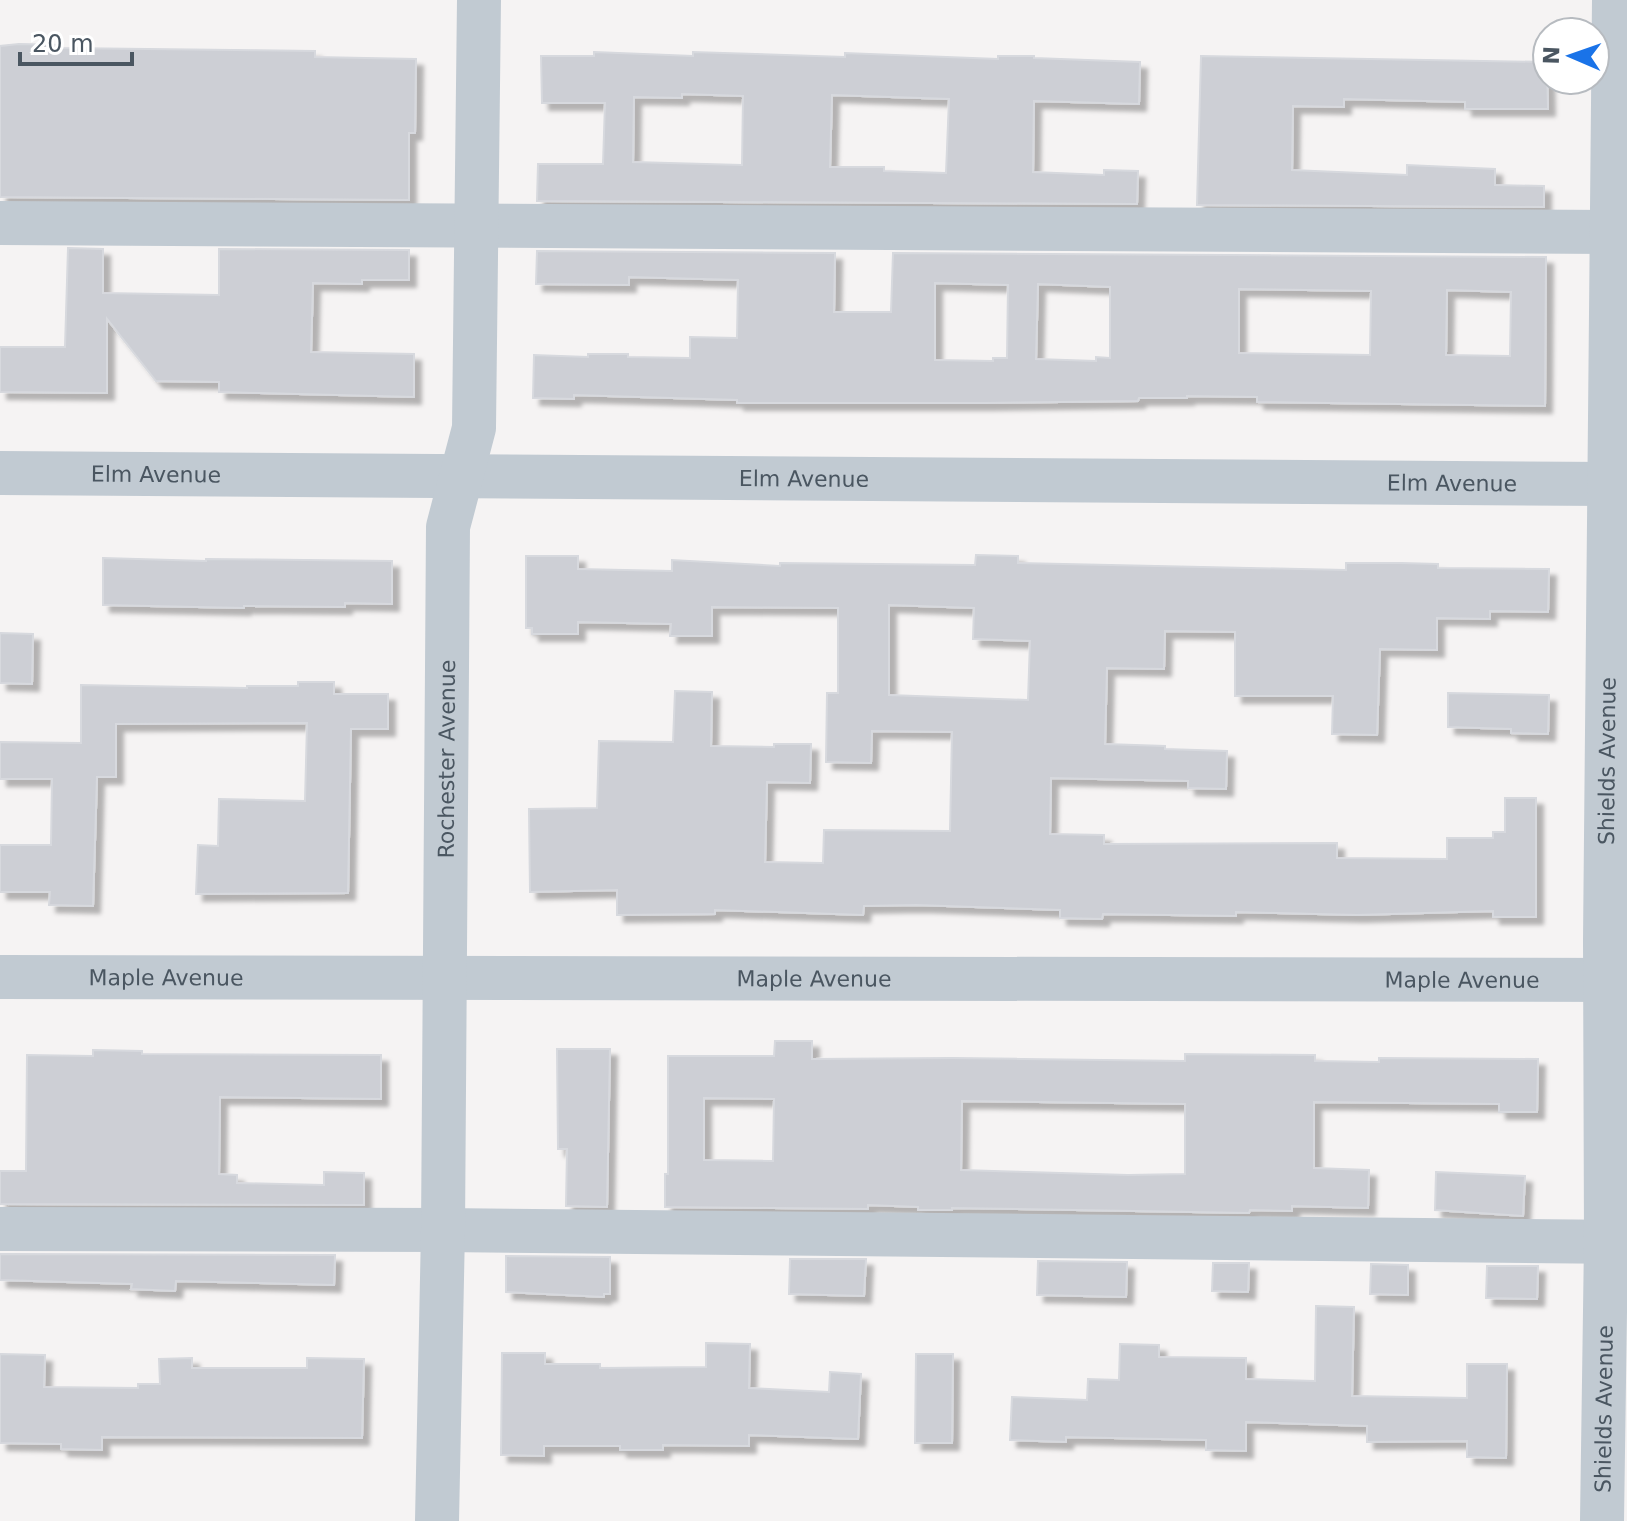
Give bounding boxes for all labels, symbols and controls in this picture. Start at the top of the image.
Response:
scale bar [20,16,132,66]
north arrow [1531,16,1611,96]
text: 20 m [32,30,94,58]
text: N [1539,46,1564,65]
street label: Elm Avenue [91,461,221,487]
street label: Elm Avenue [739,466,869,491]
street label: Elm Avenue [1387,470,1517,496]
street label: Rochester Avenue [433,660,460,859]
street label: Shields Avenue [1593,677,1620,845]
street label: Maple Avenue [89,965,243,990]
street label: Maple Avenue [737,966,891,991]
street label: Maple Avenue [1385,967,1539,992]
street label: Shields Avenue [1590,1325,1617,1493]

